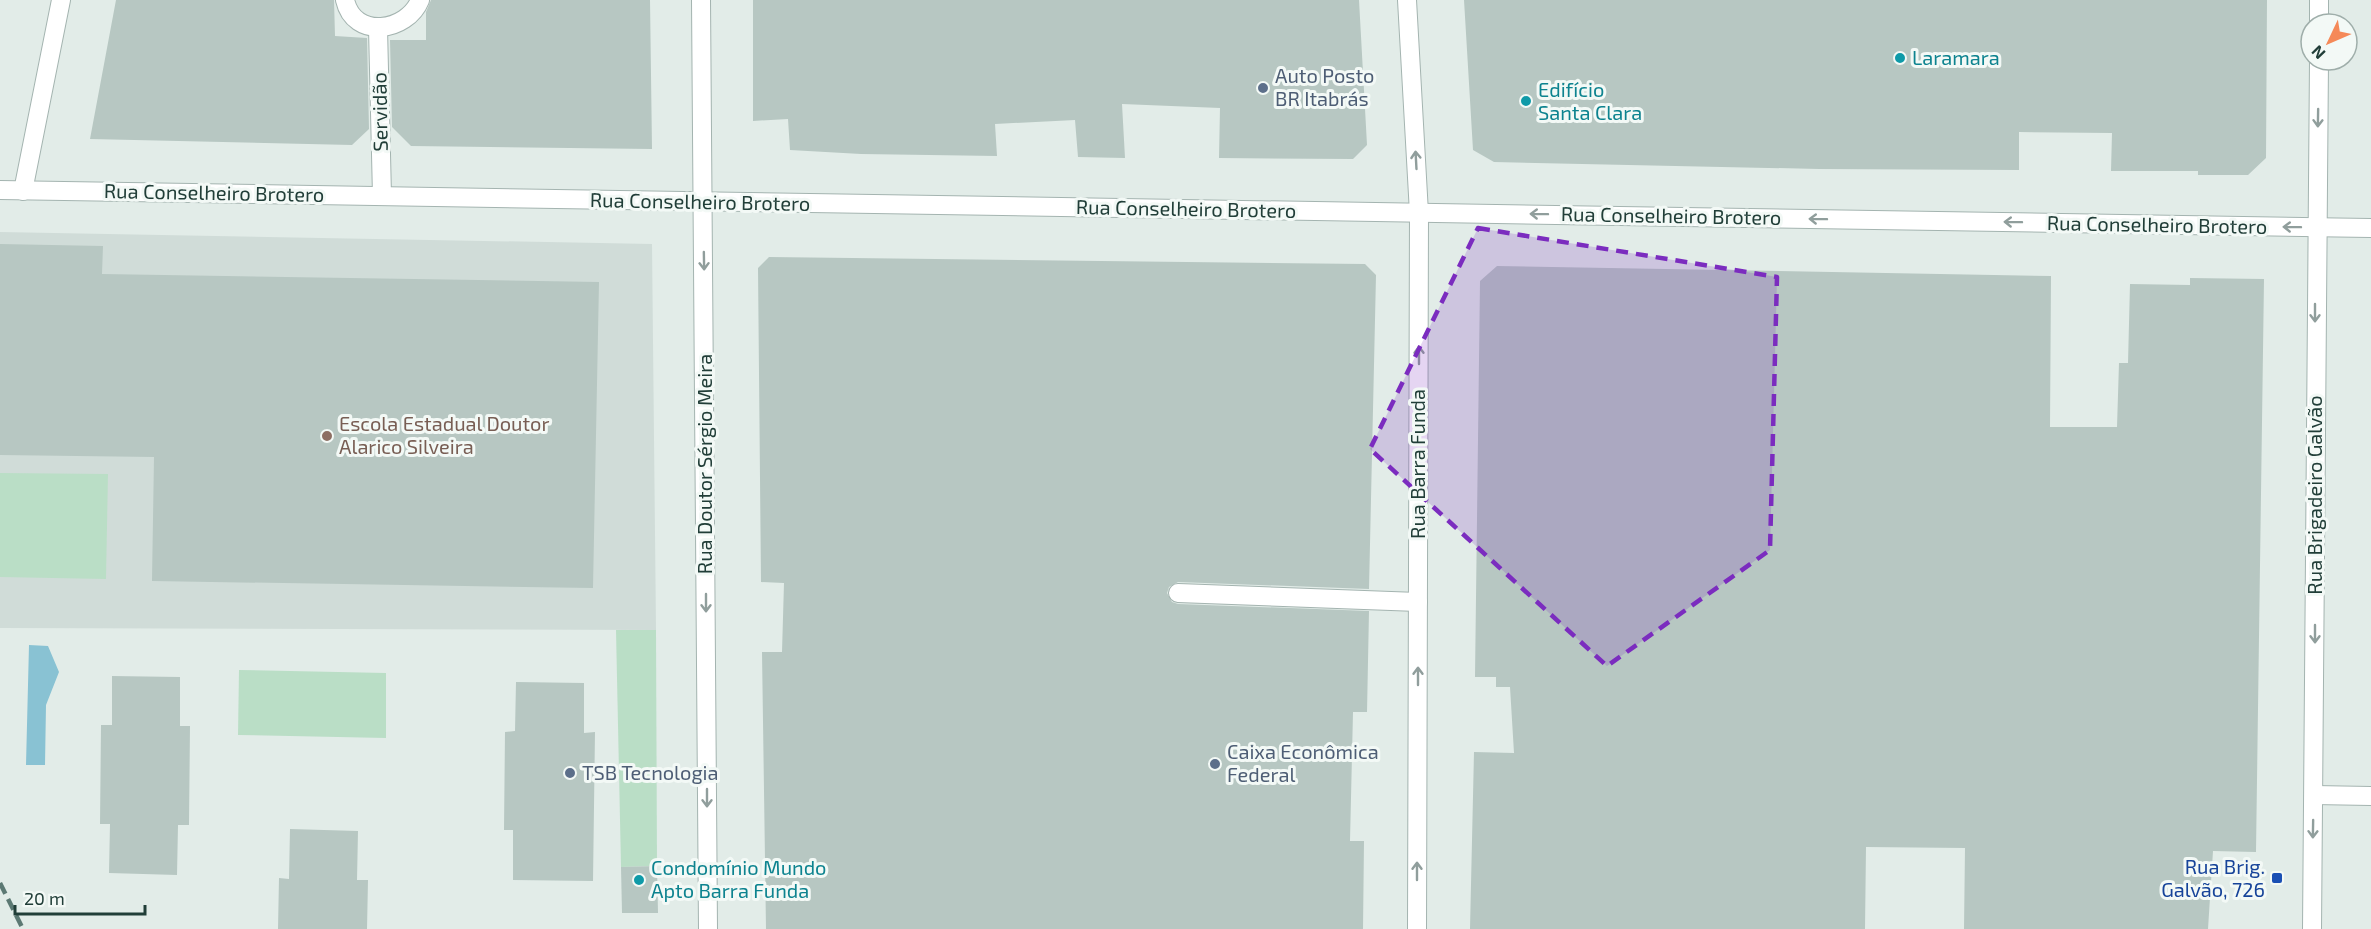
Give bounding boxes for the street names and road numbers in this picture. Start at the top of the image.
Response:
street label: Servidão [366,72,392,152]
street label: Rua Conselheiro Brotero [104,178,324,206]
street label: Rua Conselheiro Brotero [590,187,810,215]
street label: Rua Conselheiro Brotero [1076,194,1296,222]
street label: Rua Conselheiro Brotero [1561,201,1781,229]
street label: Rua Conselheiro Brotero [2047,210,2267,238]
street label: Rua Doutor Sérgio Meira [692,354,716,574]
street label: Rua Barra Funda [1405,389,1429,539]
street label: Rua Brigadeiro Galvão [2302,395,2326,595]

